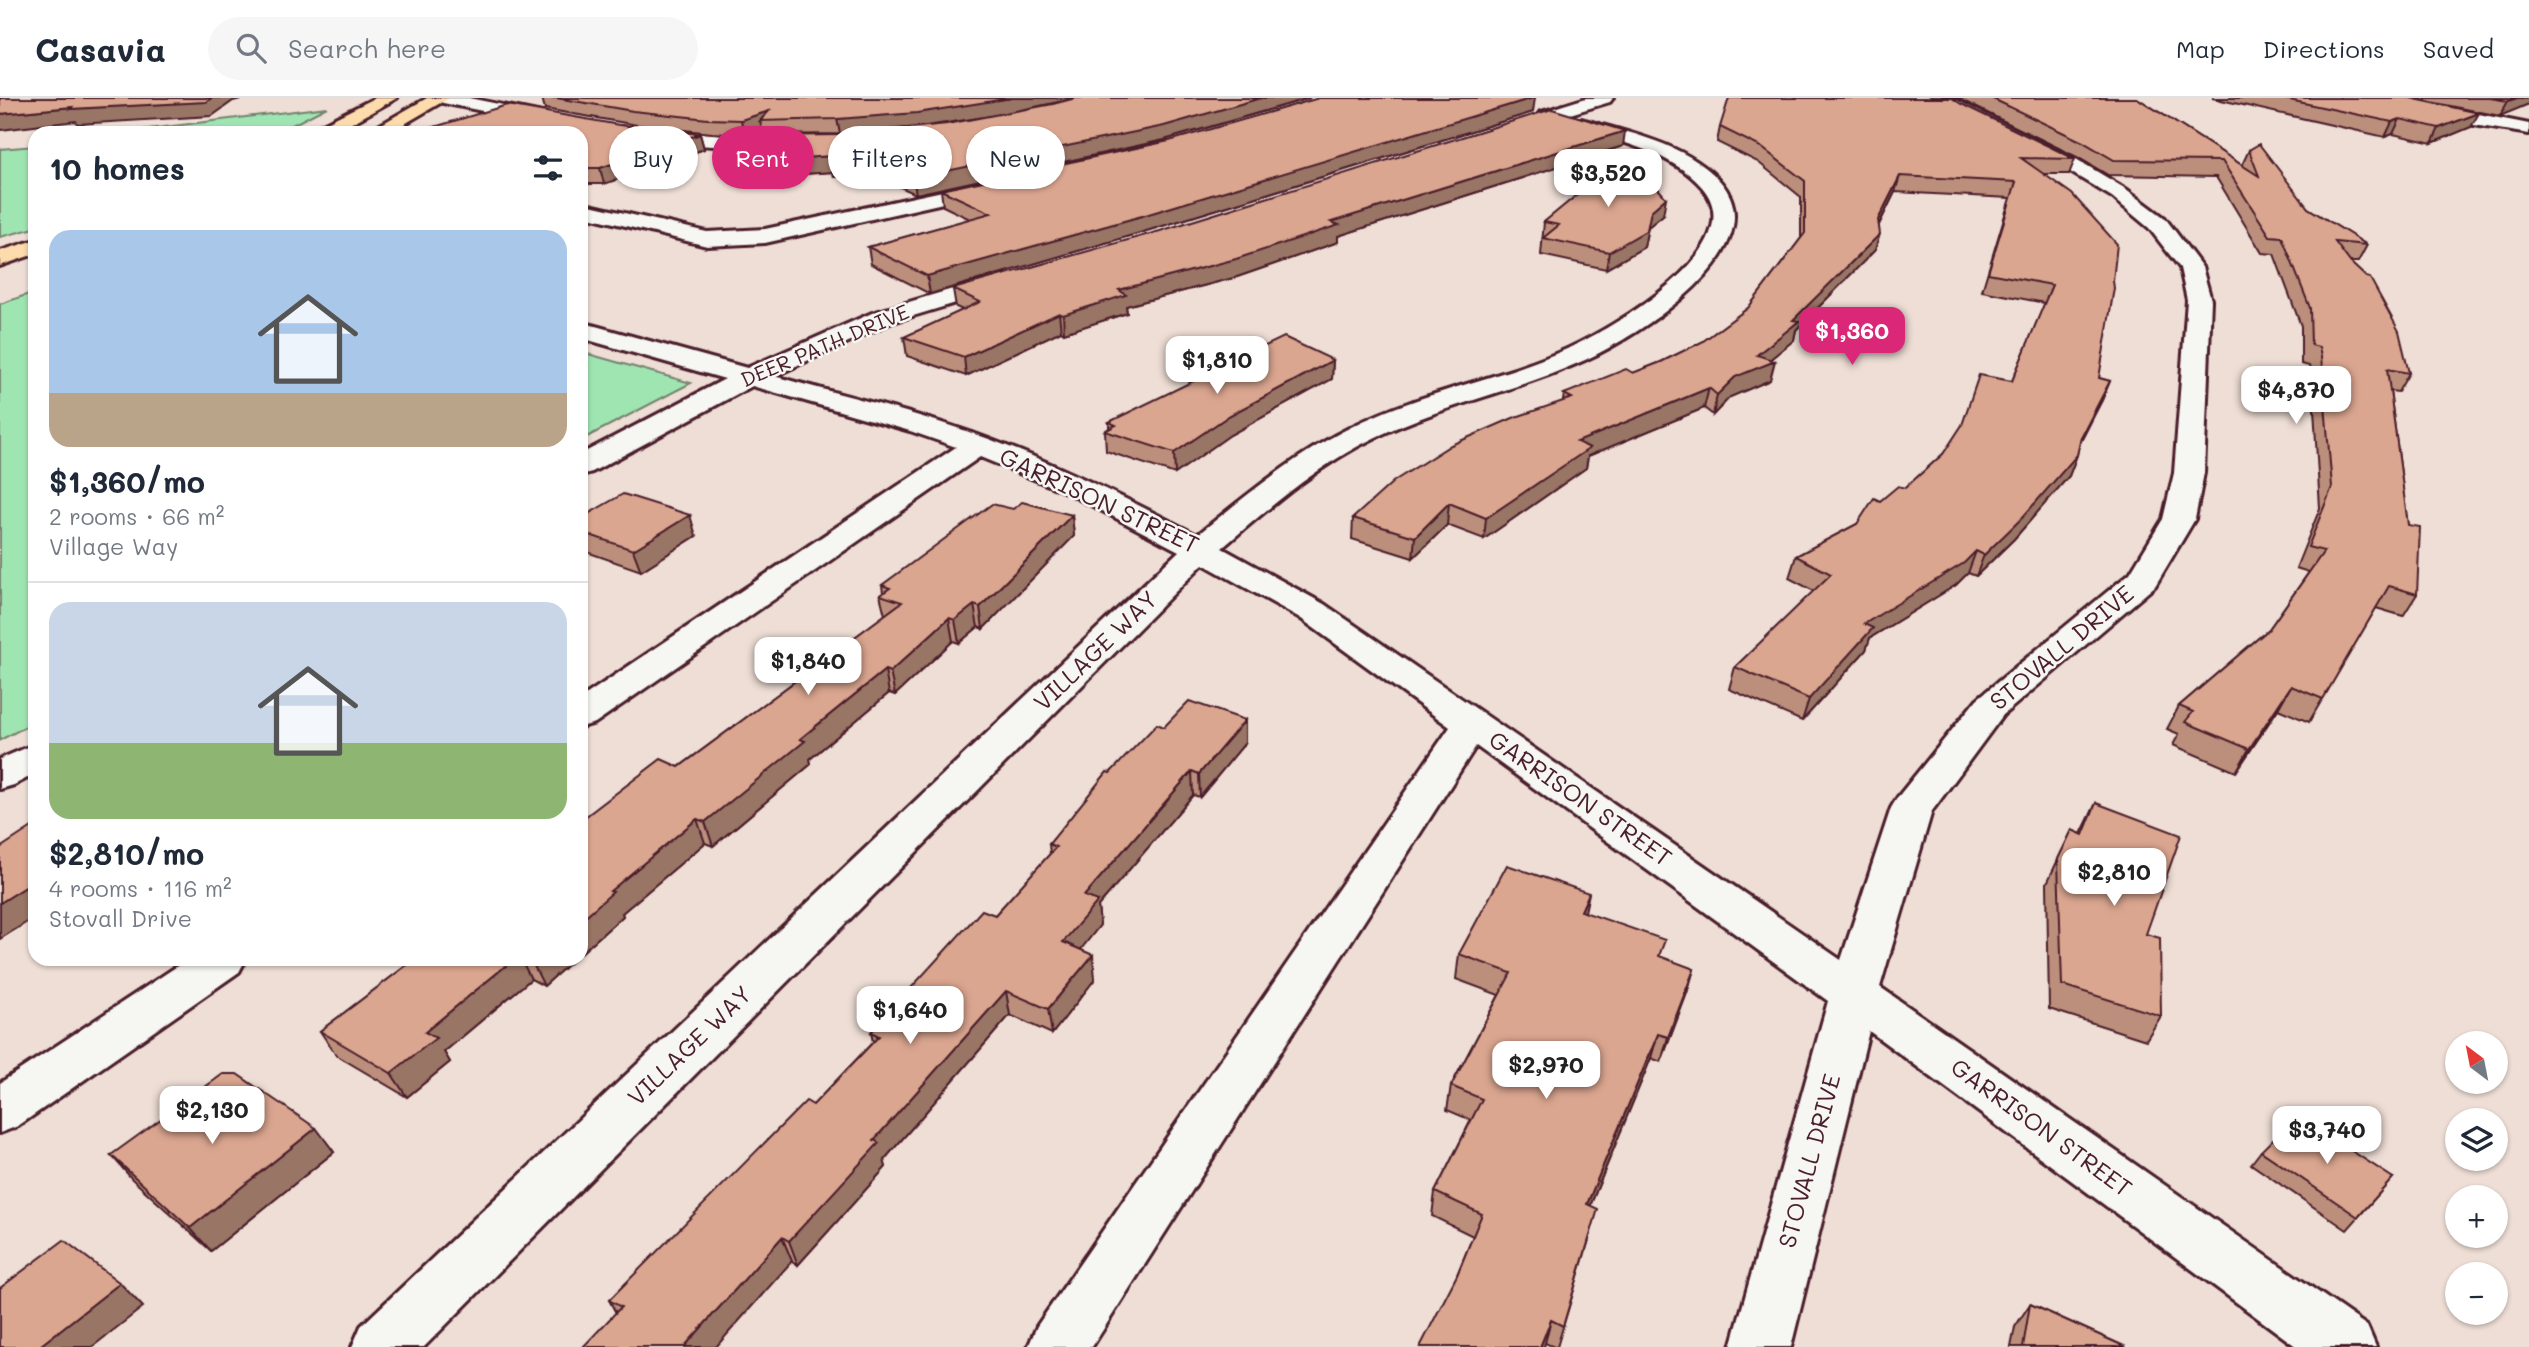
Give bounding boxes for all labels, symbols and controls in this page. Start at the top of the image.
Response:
search box [208,17,698,80]
text: Casavia [35,27,166,70]
icon: search [232,29,270,67]
text: Search here [288,31,446,65]
text: Map [2176,33,2225,64]
text: Directions [2263,33,2385,64]
text: Saved [2423,33,2494,64]
chip: Buy [609,126,698,189]
chip: Rent [712,126,814,189]
chip: Filters [828,126,952,189]
chip: New [966,126,1065,189]
text: 10 homes [49,148,185,188]
icon: filters [529,149,567,187]
pin: $3,520 [1551,150,1665,209]
text: $3,520 [1570,157,1646,187]
icon: home [245,276,371,402]
street label: DEER PATH DRIVE [736,297,913,392]
pin: $1,360 [1795,308,1909,367]
text: $1,360 [1815,315,1889,345]
pin: $1,810 [1160,336,1274,396]
text: $1,810 [1182,344,1252,374]
pin: $4,870 [2239,366,2353,426]
text: $4,870 [2257,374,2335,404]
street label: GARRISON STREET [995,440,1204,559]
text: $1,360/mo [49,461,205,501]
text: 2 rooms · 66 m² [49,501,224,531]
text: Village Way [49,531,178,561]
street label: STOVALL DRIVE [1983,578,2139,716]
street label: VILLAGE WAY [1026,583,1163,717]
pin: $1,840 [751,638,865,697]
text: $1,840 [770,645,846,675]
icon: home [245,648,371,774]
street label: GARRISON STREET [1483,723,1679,873]
text: $2,810/mo [49,833,204,873]
pin: $2,810 [2057,848,2171,908]
text: $2,810 [2077,856,2151,886]
text: 4 rooms · 116 m² [49,873,232,903]
text: Stovall Drive [49,903,192,933]
street label: VILLAGE WAY [620,978,757,1112]
pin: $1,640 [853,986,967,1046]
text: $1,640 [873,994,947,1024]
north arrow [2445,1031,2508,1094]
map controls [2445,1031,2508,1325]
pin: $2,970 [1489,1042,1603,1101]
text: $2,970 [1508,1049,1584,1079]
street label: GARRISON STREET [1945,1051,2139,1203]
street label: STOVALL DRIVE [1770,1070,1847,1251]
pin: $2,130 [155,1086,269,1146]
text: $2,130 [176,1094,248,1124]
pin: $3,740 [2270,1107,2384,1166]
button: layers [2445,1108,2508,1171]
text: $3,740 [2288,1114,2366,1144]
button: + [2445,1185,2508,1248]
button: − [2445,1262,2508,1325]

